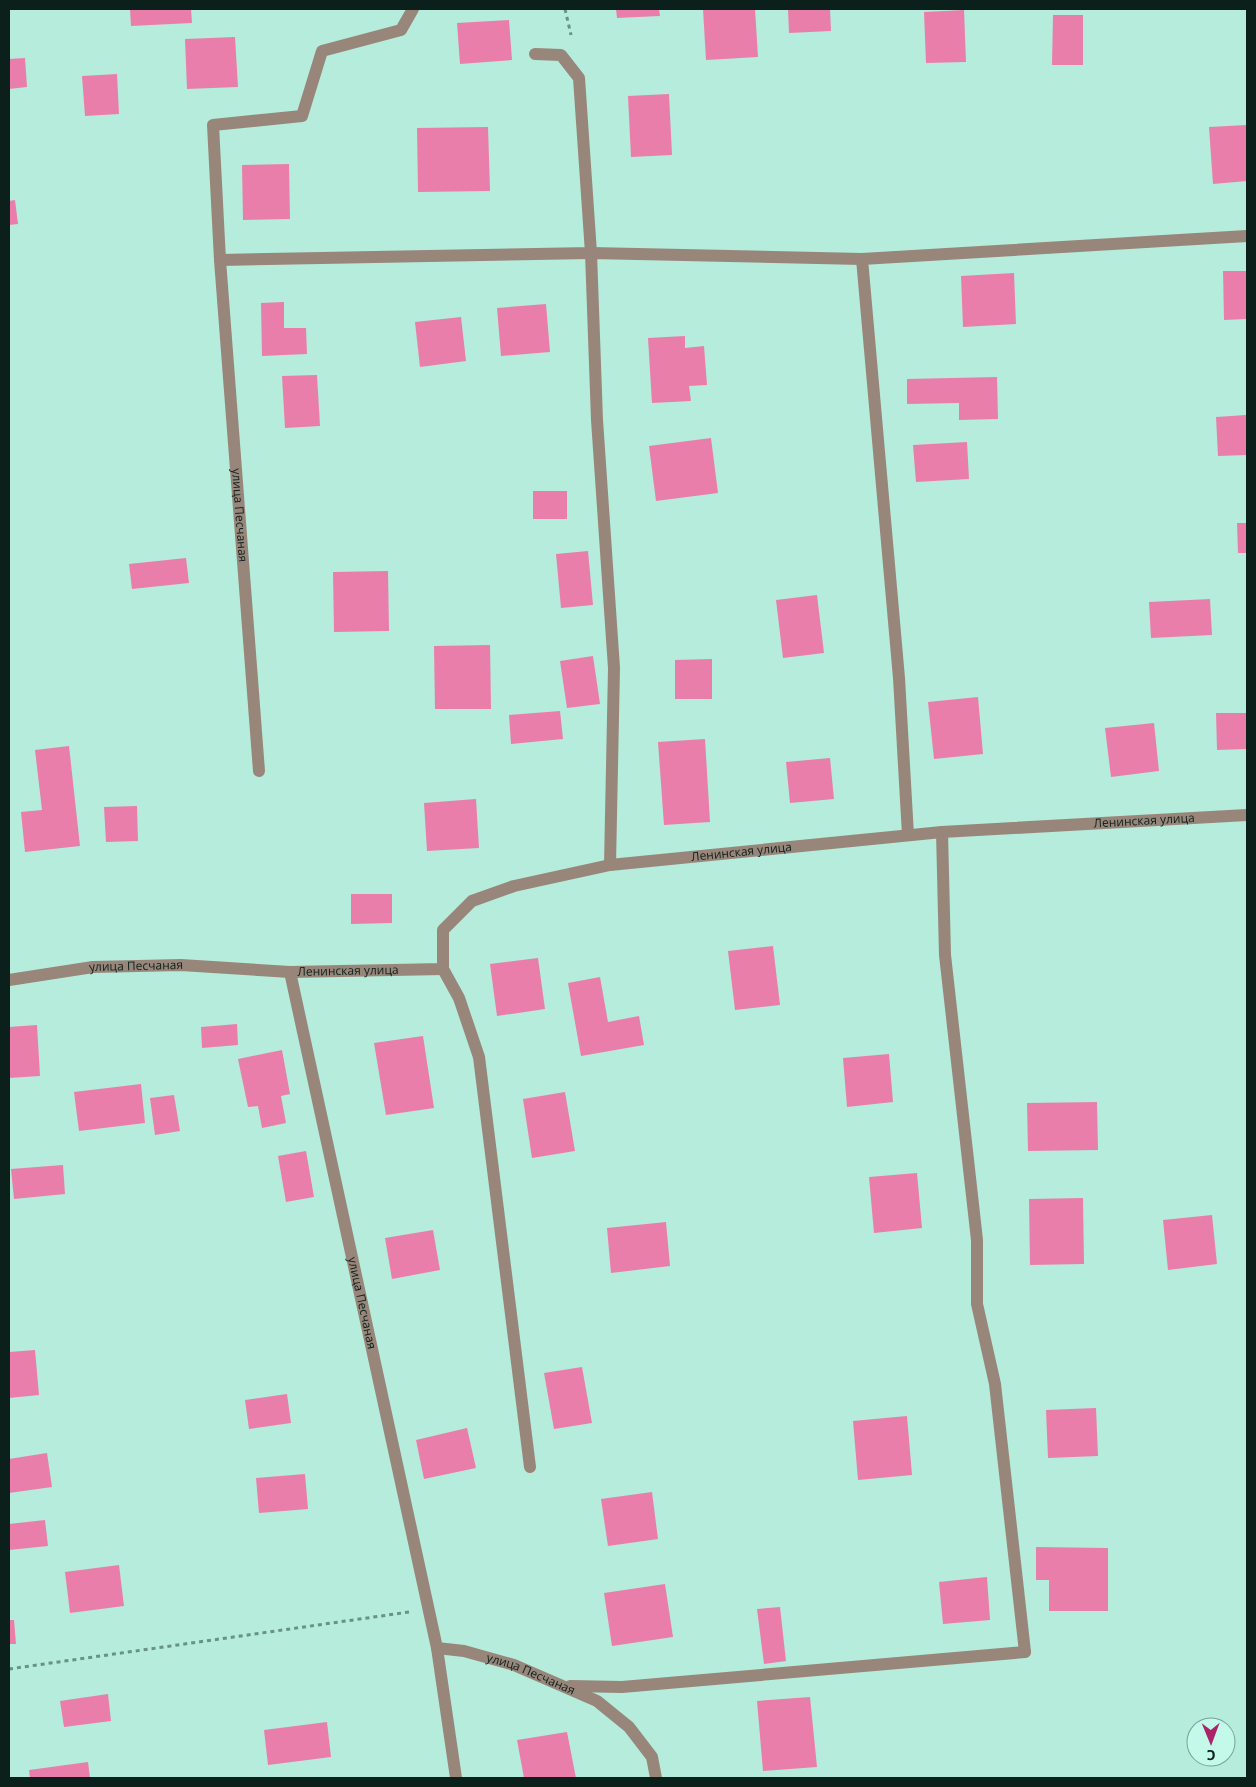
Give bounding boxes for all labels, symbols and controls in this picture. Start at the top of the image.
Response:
street label: улица Песчаная [228,468,252,563]
street label: Ленинская улица [1093,809,1195,832]
street label: Ленинская улица [690,838,793,865]
street label: улица Песчаная [88,956,183,976]
street label: Ленинская улица [297,961,399,980]
street label: улица Песчаная [344,1255,381,1351]
street label: улица Песчаная [485,1649,578,1699]
north arrow [1186,1717,1236,1767]
text: С [1207,1746,1216,1765]

